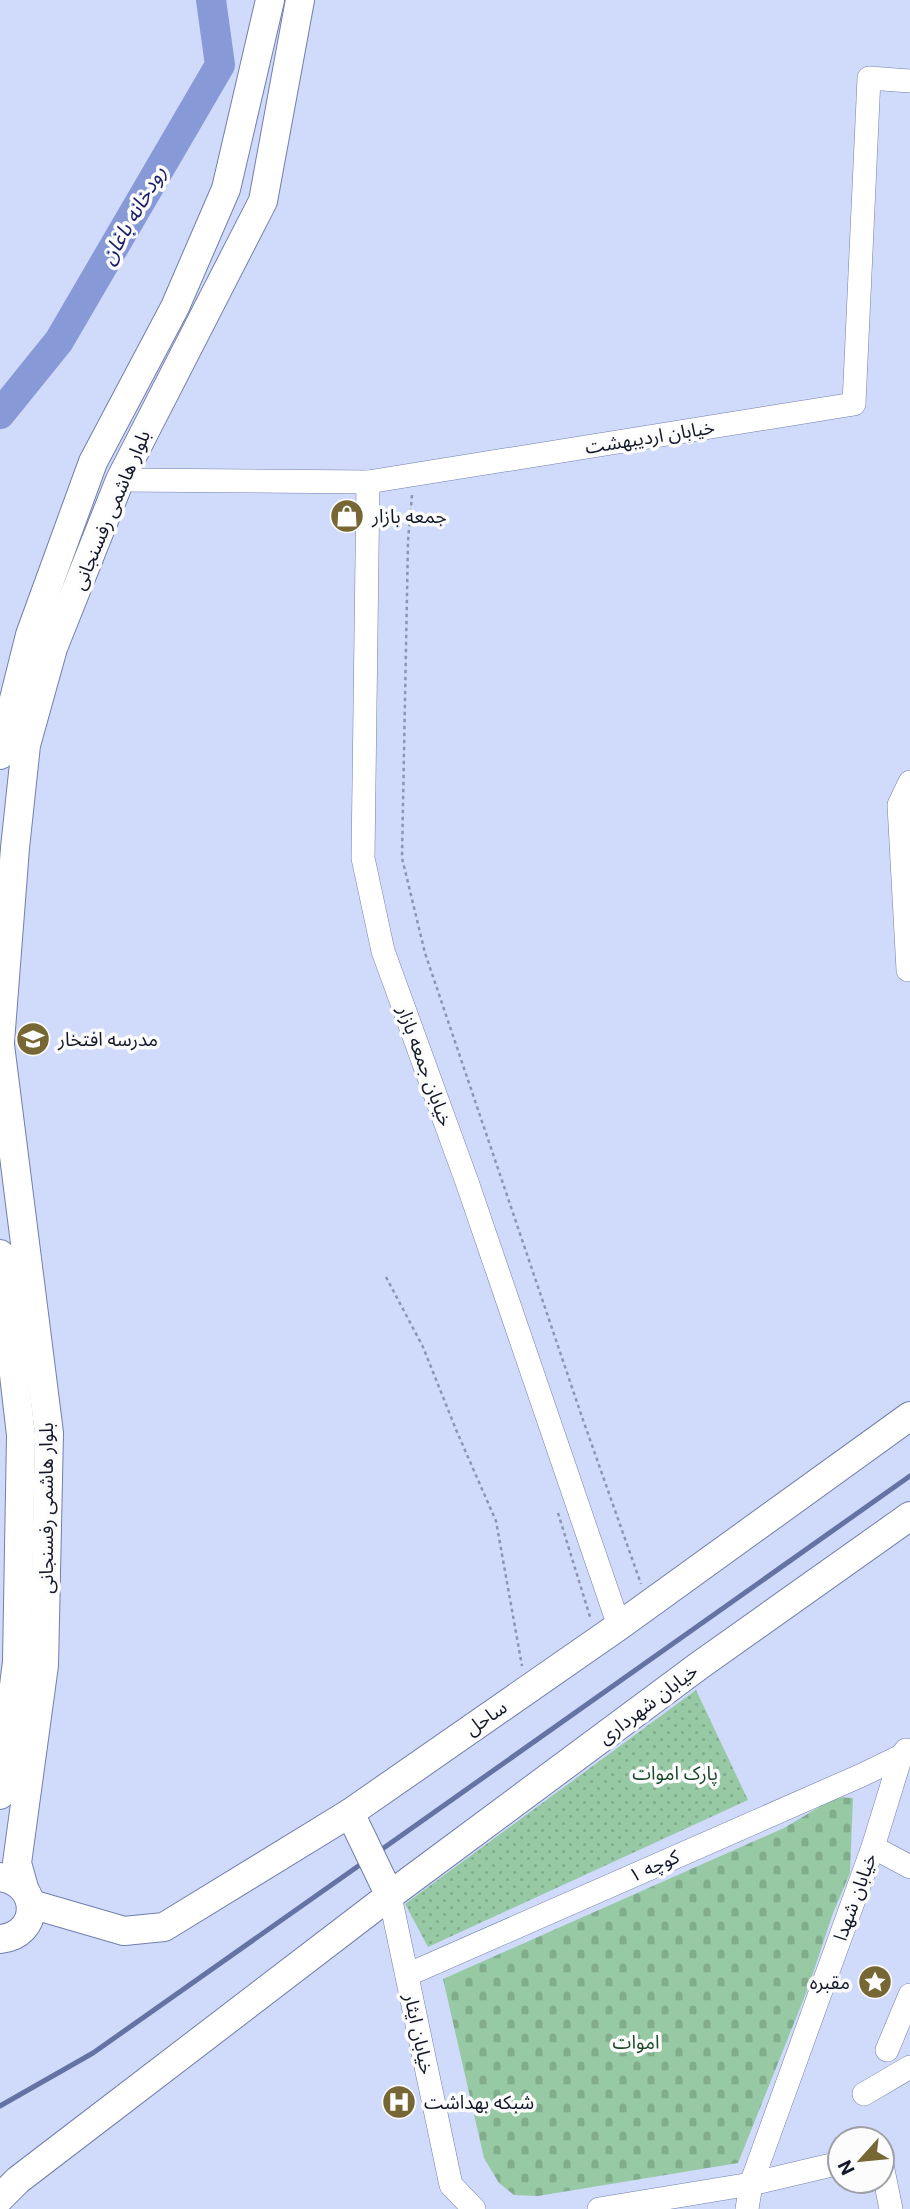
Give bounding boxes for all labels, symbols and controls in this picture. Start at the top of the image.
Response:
water label: رودخانه باغان [95,161,171,268]
street label: خیابان اردیبهشت [584,415,716,459]
street label: بلوار هاشمی رفسنجانی [67,427,155,593]
shop icon: جمعه بازار [328,497,366,535]
place label: جمعه بازار [371,505,447,528]
street label: خیابان جمعه بازار [392,1002,457,1130]
school or university icon: مدرسه افتخار [14,1020,52,1058]
place label: مدرسه افتخار [57,1028,158,1051]
street label: بلوار هاشمی رفسنجانی [35,1422,58,1594]
street label: خیابان شهرداری [594,1659,702,1749]
street label: ساحل [461,1696,511,1740]
park label: پارک اموات [632,1762,718,1786]
street label: کوچه ۱ [625,1844,684,1888]
street label: خیابان شهدا [829,1850,881,1944]
place icon: مقبره [856,1963,894,2001]
place label: مقبره [810,1971,850,1994]
street label: خیابان ایثار [399,1991,439,2076]
park label: اموات [613,2031,659,2054]
hospital icon: شبکه بهداشت [380,2083,418,2121]
place label: شبکه بهداشت [424,2091,534,2114]
north arrow [826,2125,896,2195]
text: N [833,2156,860,2179]

